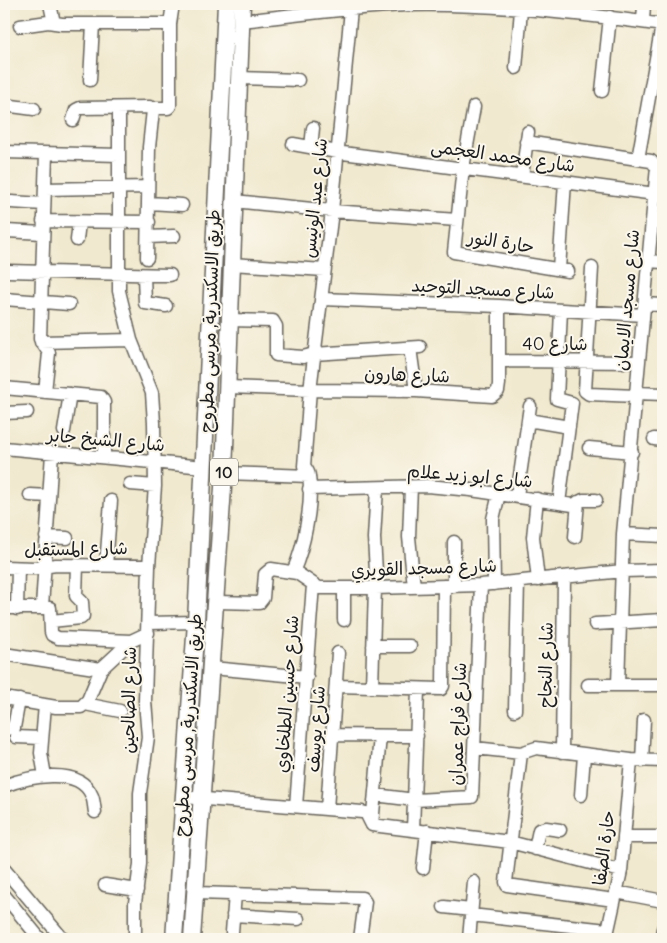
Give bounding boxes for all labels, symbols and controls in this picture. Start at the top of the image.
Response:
street label: شارع محمد العجمى [430,134,576,178]
street label: شارع عبد الونيس [297,137,333,259]
street label: طريق الاسكندرية, مرسى مطروح [194,209,226,433]
street label: حارة النور [464,225,536,259]
street label: شارع مسجد الايمان [609,228,645,372]
street label: شارع مسجد التوحيد [411,273,555,305]
street label: شارع 40 [522,332,588,356]
street label: شارع هارون [364,362,450,388]
street label: شارع الشيخ جابر [44,423,166,457]
road number: 10 [210,458,238,486]
street label: شارع ابو زيد علام [406,459,534,495]
street label: شارع المستقبل [24,536,128,562]
street label: شارع مسجد القويري [351,553,497,584]
street label: طريق الاسكندرية, مرسى مطروح [168,613,208,837]
street label: شارع حسين الطلخاوي [270,614,305,774]
street label: شارع النجاح [533,622,559,708]
street label: شارع الصالحين [116,646,142,754]
street label: شارع فراج عمران [444,662,472,786]
street label: شارع يوسف [301,685,331,773]
street label: حارة الصفا [587,809,620,887]

